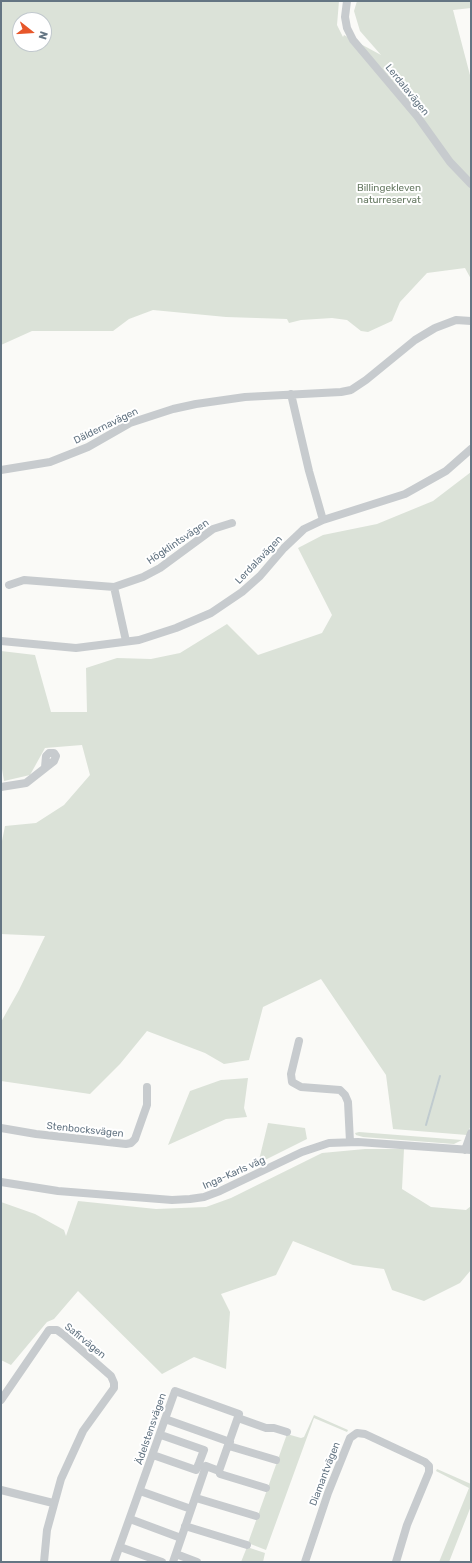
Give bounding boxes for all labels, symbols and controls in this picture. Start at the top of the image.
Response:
north arrow [12,12,52,52]
text: N [36,30,50,41]
street label: Lerdalavägen [383,62,431,118]
park label: Billingekleven naturreservat [357,182,421,206]
street label: Däldernavägen [72,405,140,447]
street label: Högklintsvägen [145,517,211,567]
street label: Lerdalavägen [233,533,285,587]
street label: Stenbocksvägen [46,1120,124,1140]
street label: Inga-Karls väg [201,1154,267,1192]
street label: Safirvägen [62,1321,108,1361]
street label: Ädelstensvägen [133,1392,169,1466]
street label: Diamantvägen [307,1440,343,1508]

